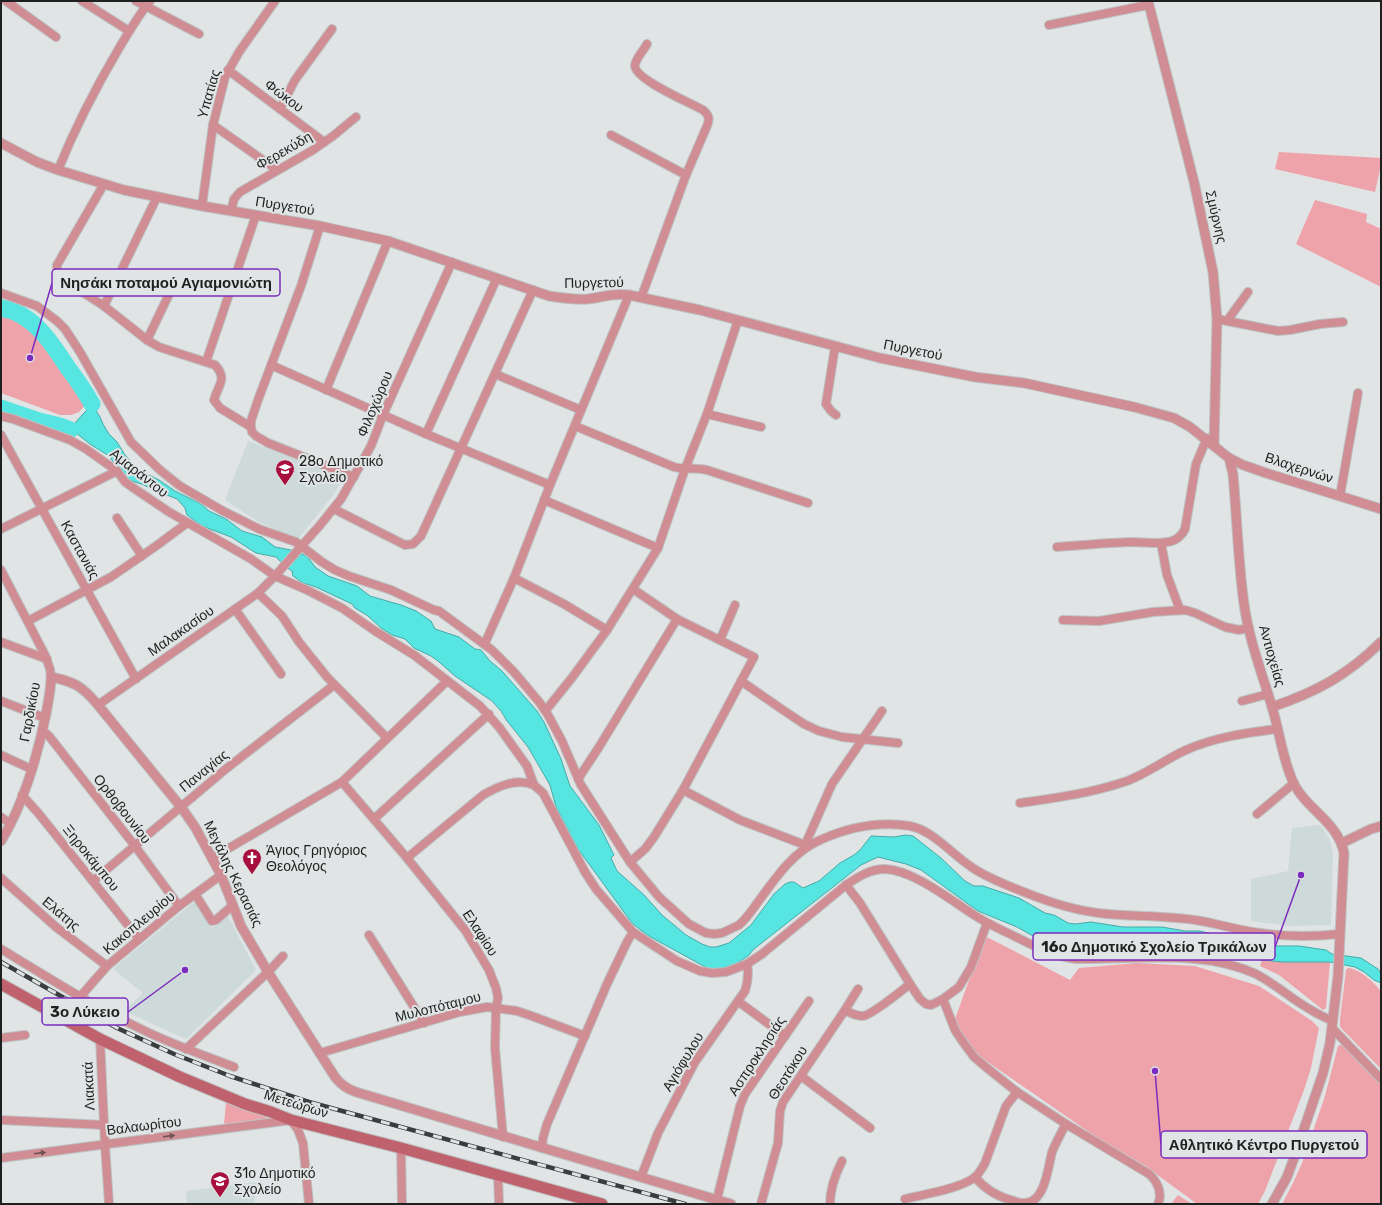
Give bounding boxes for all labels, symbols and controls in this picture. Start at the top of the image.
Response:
street label: Υπατίας [194,67,224,121]
street label: Φώκου [261,76,307,116]
street label: Φερεκύδη [253,128,315,174]
street label: Σμύρνης [1202,189,1230,245]
street label: Πυργετού [254,193,316,219]
callout: Νησάκι ποταμού Αγιαμονιώτη [52,269,280,296]
text: Νησάκι ποταμού Αγιαμονιώτη [60,274,272,292]
street label: Πυργετού [564,274,624,292]
street label: Πυργετού [882,336,944,364]
street label: Φιλοχώρου [354,369,396,439]
street label: Αμαράντου [106,445,172,501]
street label: Βλαχερνών [1263,449,1335,487]
place label: 28ο Δημοτικό Σχολείο [299,453,384,486]
school or university icon: 28ο Δημοτικό Σχολείο [274,458,296,486]
street label: Καστανιάς [57,518,103,582]
street label: Μαλακασίου [145,602,217,660]
street label: Αντιοχείας [1255,623,1289,689]
street label: Γαρδικίου [16,681,44,743]
street label: Παναγίας [176,746,232,796]
street label: Ορθοβουνίου [90,771,154,847]
street label: Μεγάλης Κερασιάς [200,818,266,930]
street label: Ξηροκάμπου [59,821,123,895]
place label: Άγιος Γρηγόριος Θεολόγος [266,842,367,875]
church icon: Άγιος Γρηγόριος Θεολόγος [241,847,263,875]
street label: Κακοπλευρίου [100,888,178,958]
street label: Ελάτης [39,893,84,935]
street label: Ελαφίου [459,907,501,959]
callout: 16ο Δημοτικό Σχολείο Τρικάλων [1033,933,1275,960]
text: 16ο Δημοτικό Σχολείο Τρικάλων [1041,938,1267,956]
street label: Μυλοπόταμου [393,988,483,1026]
callout: 3ο Λύκειο [42,998,128,1025]
text: 3ο Λύκειο [50,1003,120,1021]
street label: Ασπροκλησιάς [725,1013,789,1099]
street label: Αγιόφυλου [659,1029,707,1095]
street label: Θεοτόκου [765,1043,811,1103]
street label: Λιακατά [79,1061,99,1111]
street label: Μετεώρων [262,1086,330,1122]
street label: Βαλαωρίτου [106,1113,182,1139]
callout: Αθλητικό Κέντρο Πυργετού [1161,1131,1367,1158]
one-way arrow [163,1133,175,1139]
text: Αθλητικό Κέντρο Πυργετού [1169,1136,1359,1154]
one-way arrow [34,1150,46,1156]
place label: 31ο Δημοτικό Σχολείο [234,1165,316,1198]
school or university icon: 31ο Δημοτικό Σχολείο [209,1170,231,1198]

